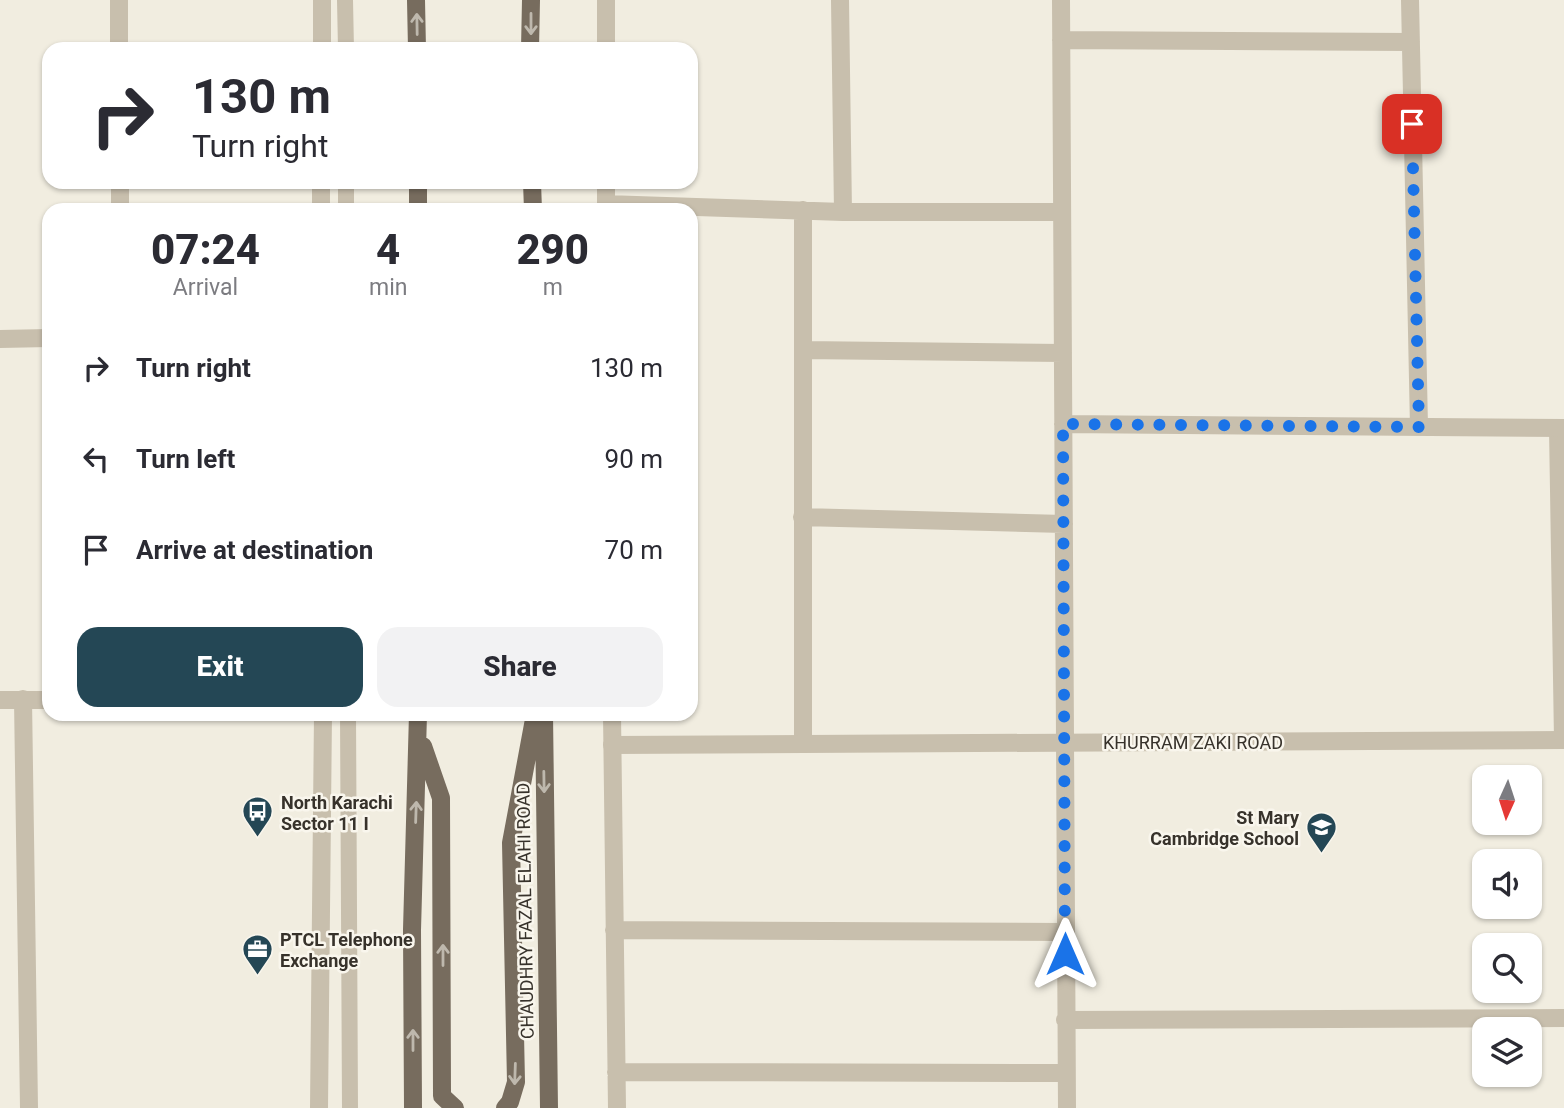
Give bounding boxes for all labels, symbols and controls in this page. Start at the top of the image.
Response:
one-way arrow [410,13,424,36]
one-way arrow [524,13,538,36]
text: 130 m [192,68,331,125]
icon: right [77,70,168,161]
pin [1382,94,1442,154]
icon: arrive [1393,105,1431,143]
text: Turn right [192,127,328,165]
text: 07:24 [151,225,260,274]
text: 4 [376,225,400,274]
text: 290 [516,225,589,274]
text: Arrival [173,274,238,301]
text: min [369,274,407,301]
text: m [543,274,563,301]
icon: right [77,349,115,387]
text: Turn right [136,353,251,383]
text: 130 m [590,353,663,383]
icon: left [77,440,115,478]
text: Turn left [136,444,235,474]
text: 90 m [605,444,663,474]
icon: arrive [77,531,115,569]
text: Arrive at destination [136,535,373,565]
text: 70 m [605,535,663,565]
button: Exit [77,627,363,707]
button: Share [377,627,663,707]
street label: KHURRAM ZAKI ROAD [1103,732,1283,753]
north arrow [1472,765,1542,835]
map controls [1472,765,1542,1087]
one-way arrow [538,770,551,793]
street label: CHAUDHRY FAZAL ELAHI ROAD [512,783,538,1039]
place label: North Karachi Sector 11 I [281,792,393,834]
bus stop icon: North Karachi Sector 11 I [241,795,275,839]
one-way arrow [409,801,423,824]
place label: St Mary Cambridge School [1150,807,1300,849]
school or university icon: St Mary Cambridge School [1305,810,1339,854]
button: sound [1472,849,1542,919]
position arrow [1028,917,1102,991]
place label: PTCL Telephone Exchange [280,929,413,971]
office icon: PTCL Telephone Exchange [240,932,274,976]
button: search [1472,933,1542,1003]
one-way arrow [436,943,450,966]
button: layers [1472,1017,1542,1087]
one-way arrow [406,1029,419,1052]
one-way arrow [508,1062,521,1085]

